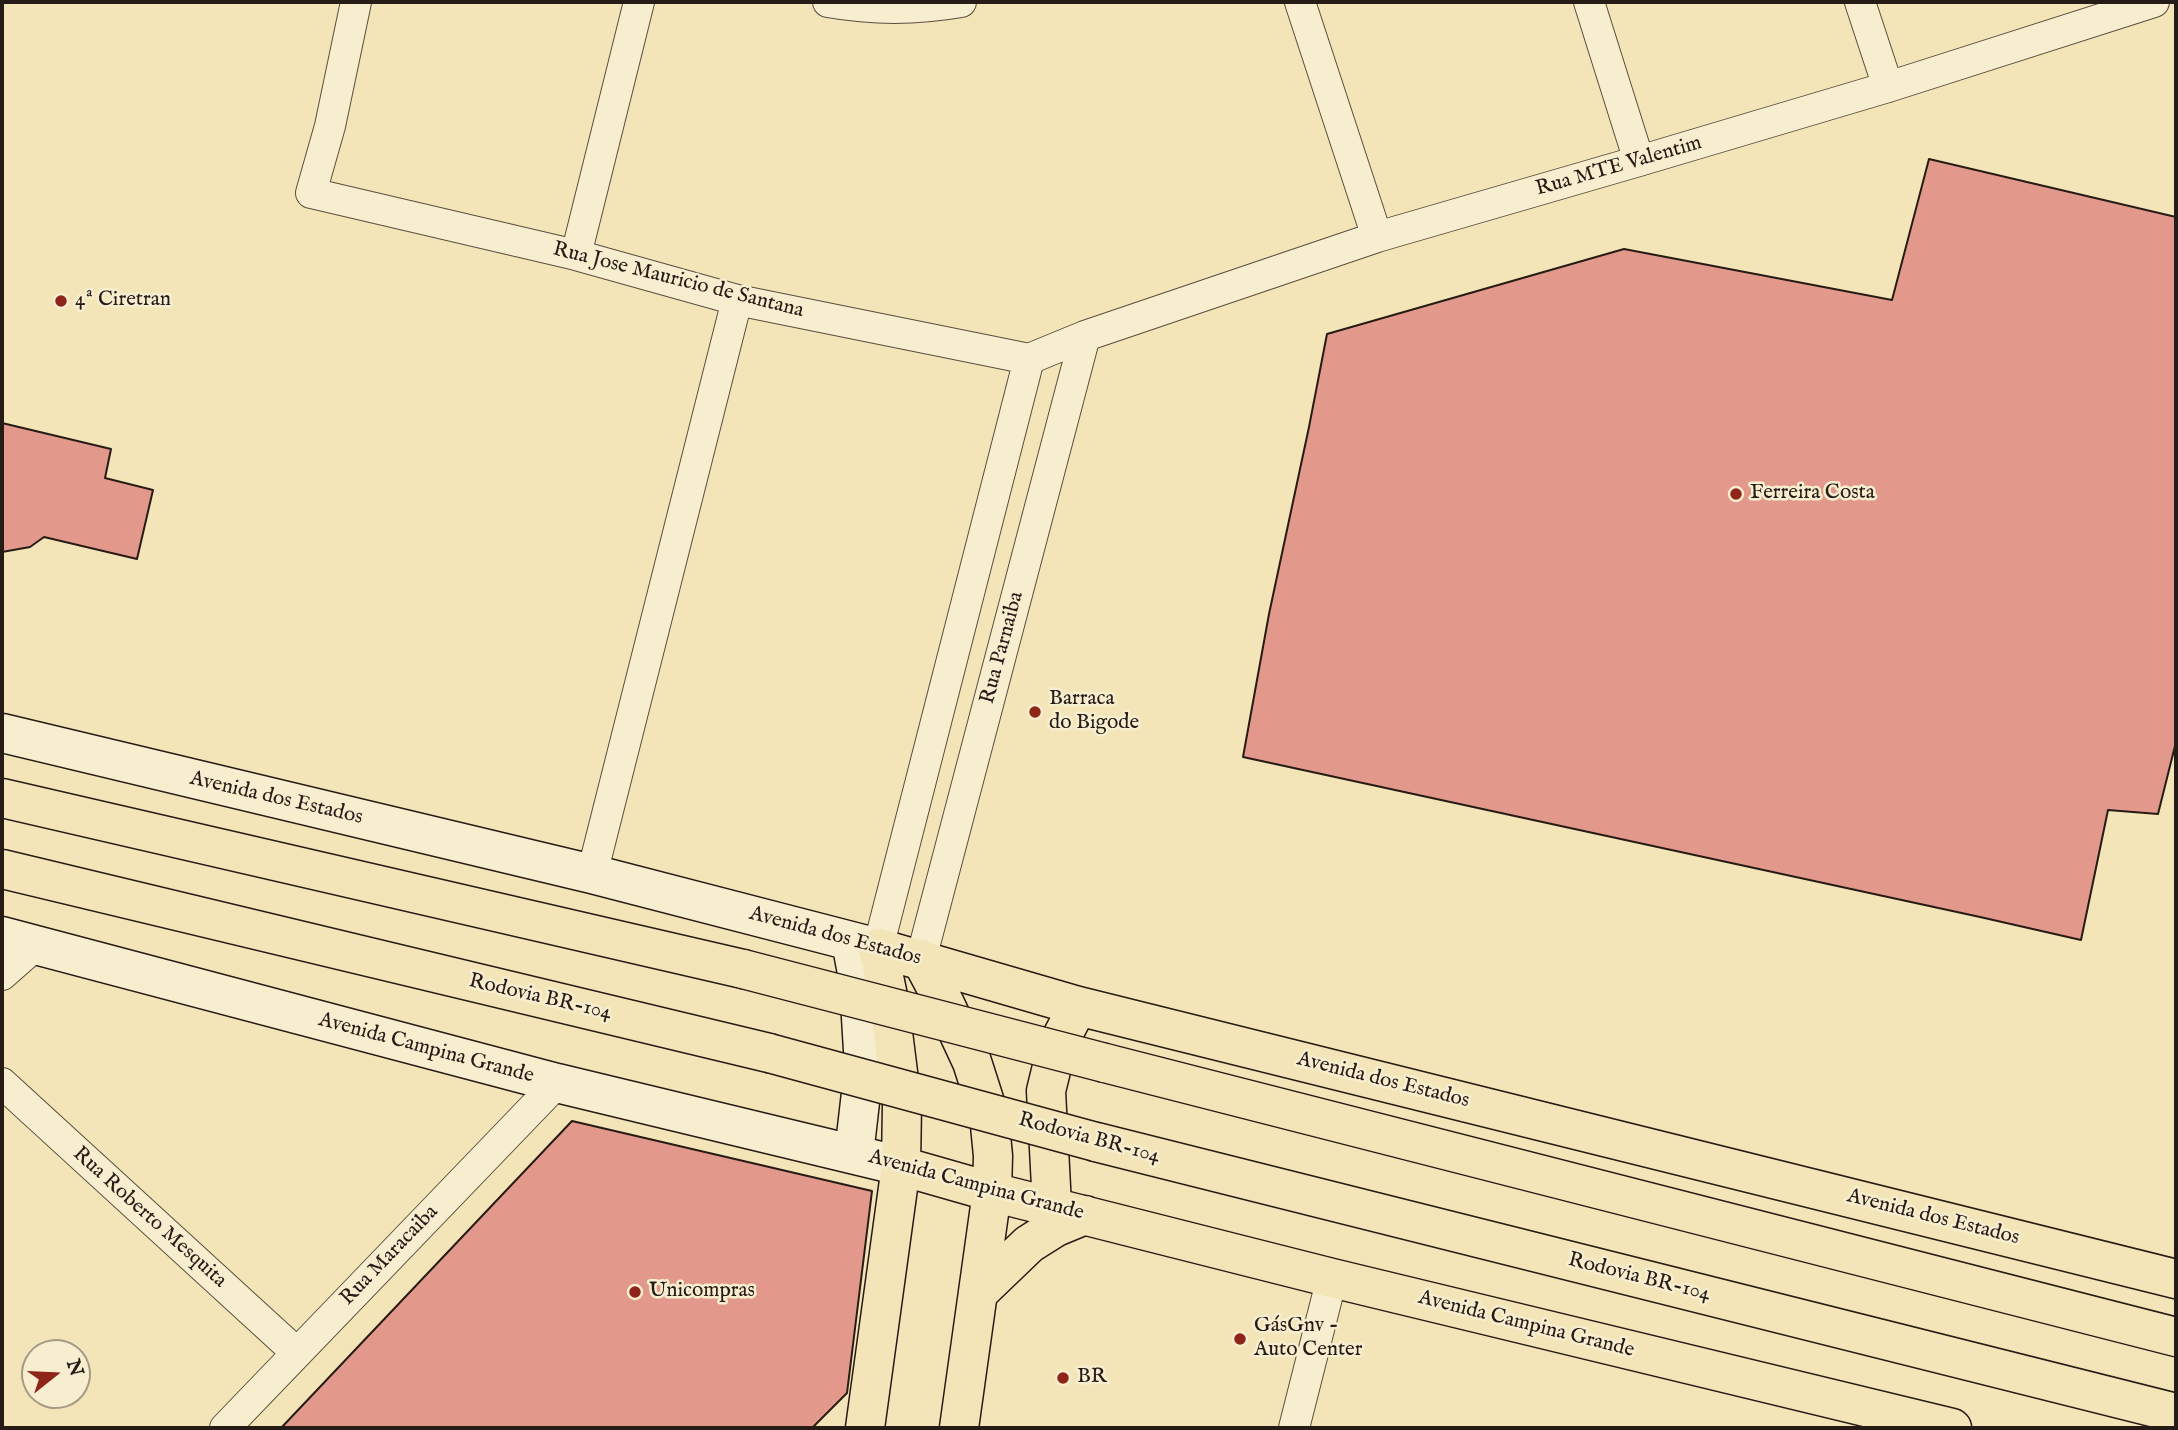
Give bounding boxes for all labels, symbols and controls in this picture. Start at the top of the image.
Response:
street label: Rua MTE Valentim [1533,131,1705,203]
street label: Rua Jose Mauricio de Santana [550,238,806,324]
place label: 4ª Ciretran [75,288,171,314]
marker: 4ª Ciretran [53,293,69,309]
place label: Ferreira Costa [1750,481,1875,507]
marker: Ferreira Costa [1728,486,1744,502]
street label: Rua Parnaiba [976,589,1030,707]
place label: Barraca do Bigode [1049,687,1139,737]
marker: Barraca do Bigode [1027,704,1043,720]
street label: Avenida dos Estados [187,767,365,831]
street label: Avenida dos Estados [746,902,924,972]
street label: Rodovia BR-104 [466,969,614,1027]
street label: Avenida Campina Grande [316,1008,536,1090]
street label: Avenida dos Estados [1294,1047,1472,1115]
street label: Rodovia BR-104 [1015,1108,1163,1170]
street label: Rua Roberto Mesquita [67,1142,231,1294]
street label: Avenida Campina Grande [866,1145,1086,1227]
street label: Avenida dos Estados [1844,1184,2022,1252]
street label: Rua Maracaiba [336,1201,444,1311]
street label: Rodovia BR-104 [1565,1248,1713,1308]
place label: Unicompras [649,1279,755,1305]
marker: Unicompras [627,1284,643,1300]
street label: Avenida Campina Grande [1415,1286,1637,1364]
place label: GásGnv - Auto Center [1254,1314,1362,1364]
marker: GásGnv - Auto Center [1232,1331,1248,1347]
north arrow [21,1339,91,1409]
text: N [60,1357,88,1380]
place label: BR [1077,1365,1107,1391]
marker: BR [1055,1370,1071,1386]

